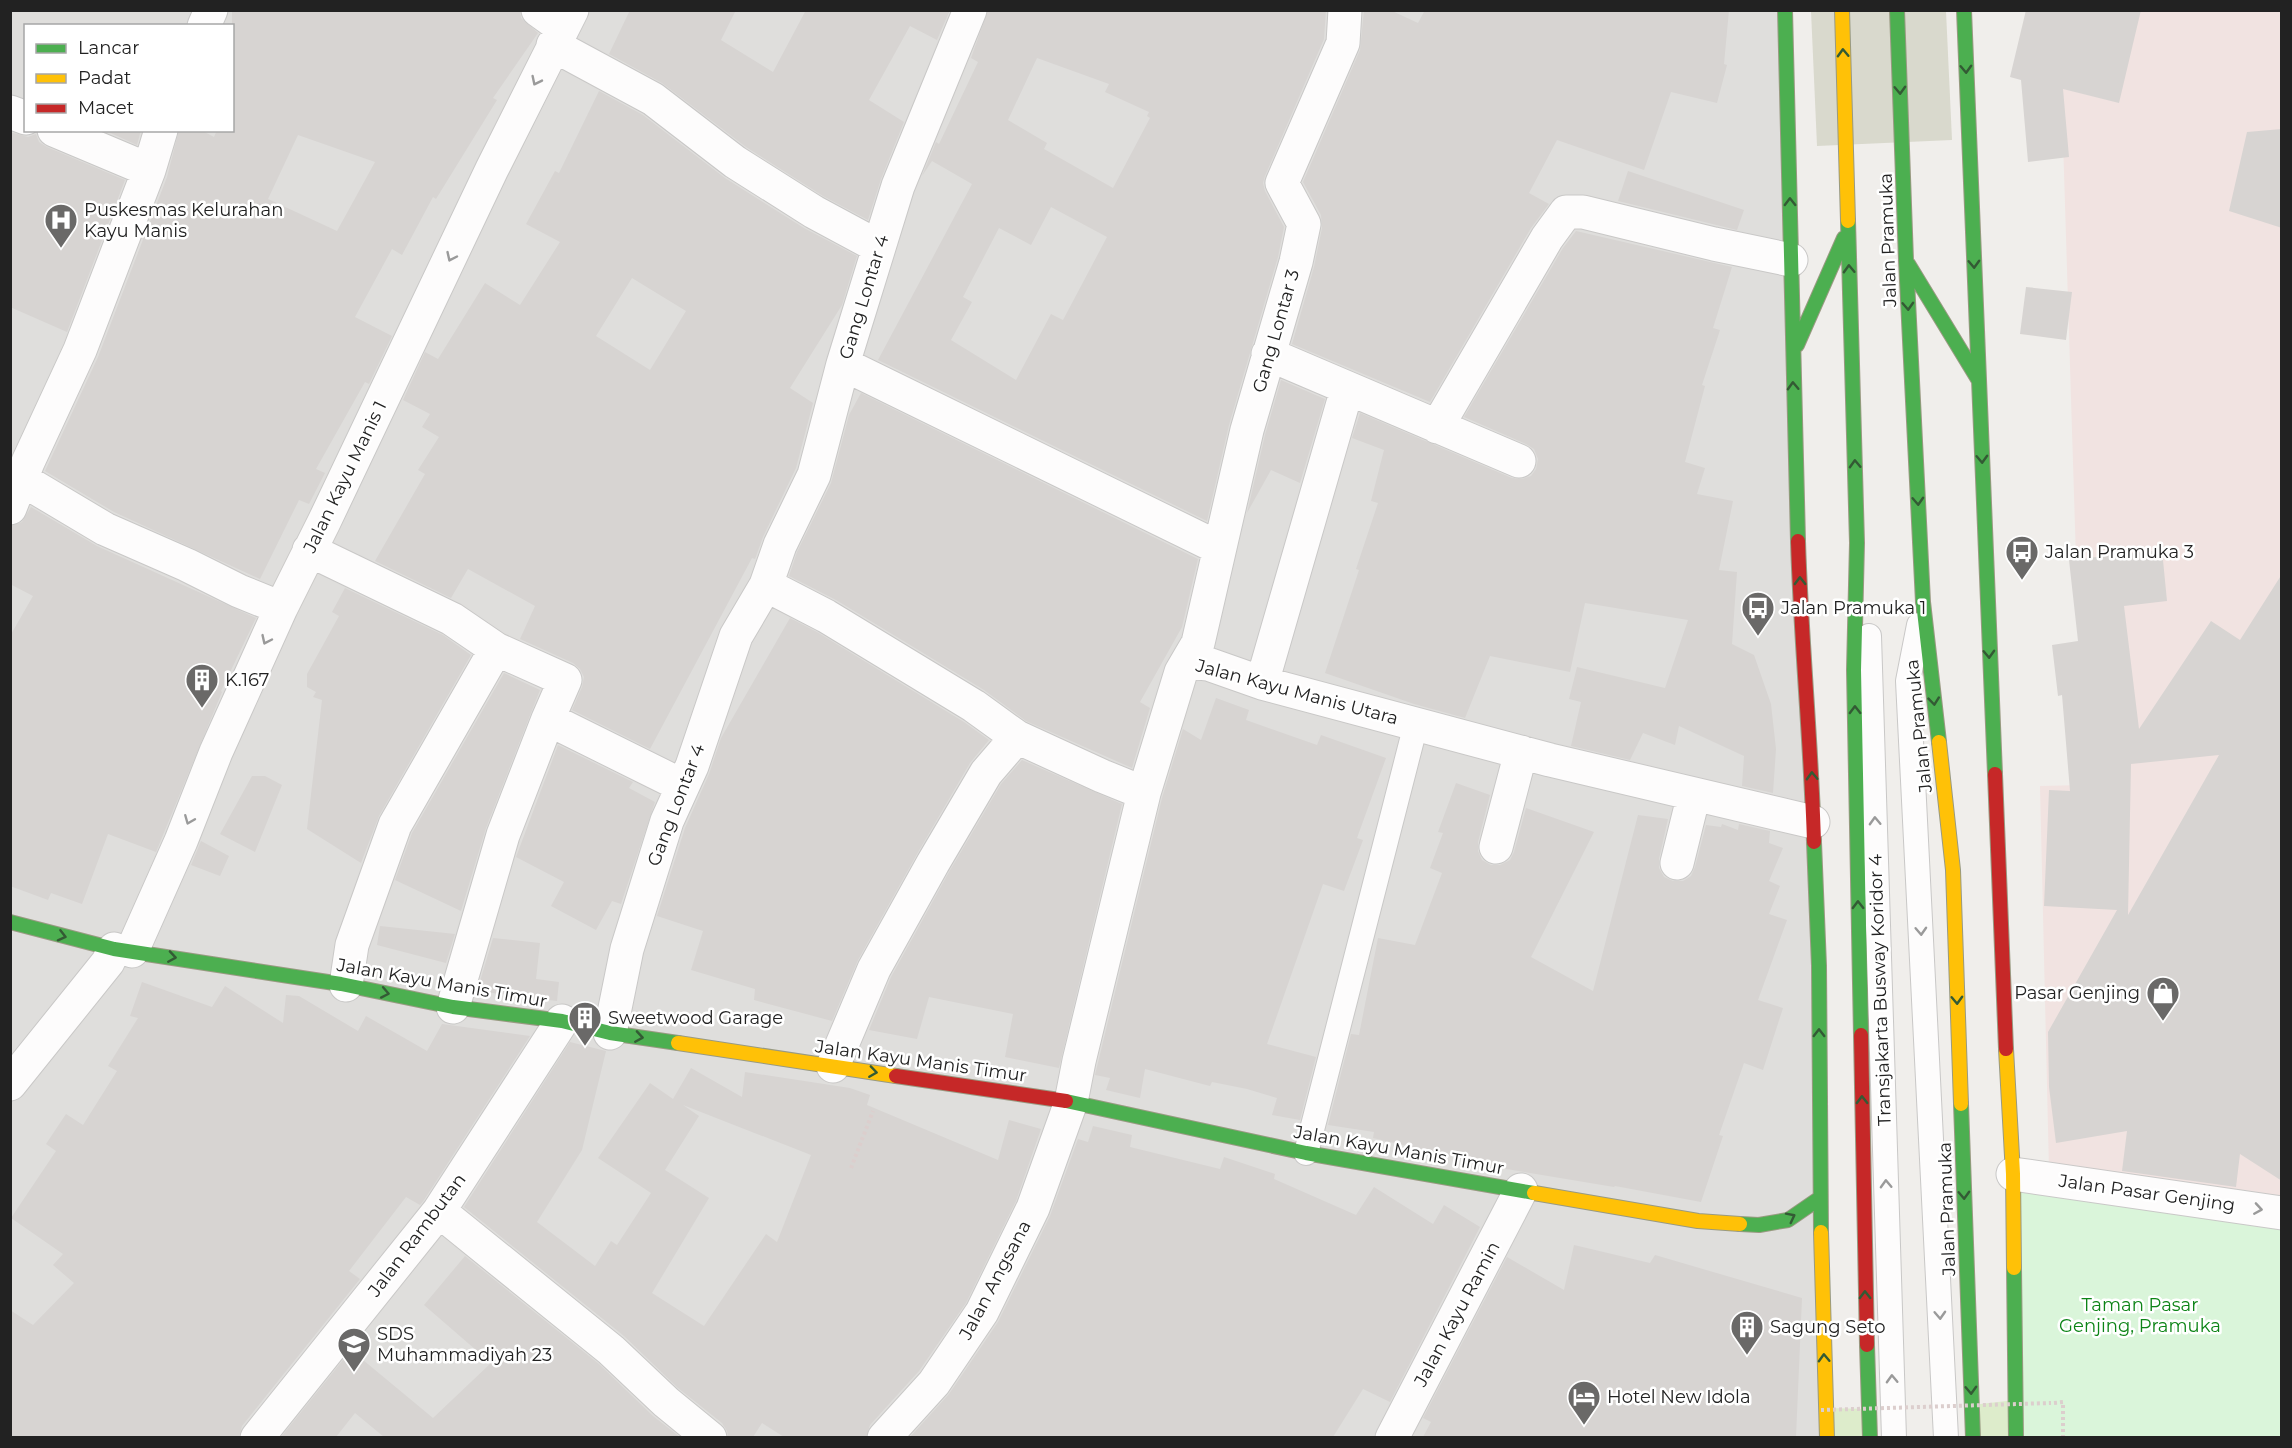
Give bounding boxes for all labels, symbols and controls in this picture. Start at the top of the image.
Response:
legend [24,24,234,132]
text: Lancar [78,37,139,59]
one-way arrow [1837,49,1850,58]
one-way arrow [1960,64,1973,73]
text: Padat [78,67,131,89]
one-way arrow [531,75,543,86]
one-way arrow [1894,85,1906,94]
text: Macet [78,97,134,119]
street label: Jalan Pramuka [1875,173,1901,308]
one-way arrow [1784,197,1796,206]
place label: Puskesmas Kelurahan Kayu Manis [84,199,283,242]
hospital icon: Puskesmas Kelurahan Kayu Manis [43,202,79,249]
street label: Gang Lontar 4 [835,232,893,362]
one-way arrow [446,250,458,261]
one-way arrow [1968,259,1981,268]
one-way arrow [1843,265,1856,274]
street label: Gang Lontar 3 [1248,267,1304,395]
one-way arrow [1902,301,1915,310]
one-way arrow [1787,382,1799,391]
street label: Jalan Kayu Manis 1 [298,397,391,557]
one-way arrow [1976,454,1988,463]
one-way arrow [1849,460,1861,469]
one-way arrow [1911,496,1924,505]
bus stop icon: Jalan Pramuka 3 [2004,534,2040,581]
place label: Jalan Pramuka 3 [2044,541,2194,563]
one-way arrow [1794,577,1806,586]
bus stop icon: Jalan Pramuka 1 [1740,590,1776,637]
place label: Jalan Pramuka 1 [1780,597,1926,619]
one-way arrow [261,634,273,645]
one-way arrow [1983,649,1996,658]
street label: Jalan Kayu Manis Utara [1192,654,1401,730]
street label: Jalan Pramuka [1901,658,1937,795]
building icon: K.167 [184,662,220,709]
place label: K.167 [225,669,269,691]
one-way arrow [1927,697,1940,706]
one-way arrow [1849,706,1861,715]
street label: Gang Lontar 4 [643,741,709,869]
one-way arrow [1806,771,1818,780]
one-way arrow [184,813,196,824]
one-way arrow [1869,817,1882,826]
street label: Transjakarta Busway Koridor 4 [1864,854,1896,1126]
one-way arrow [1852,901,1864,910]
one-way arrow [1914,927,1927,936]
one-way arrow [57,928,67,941]
one-way arrow [167,951,177,963]
street label: Jalan Kayu Manis Timur [334,953,549,1012]
shop icon: Pasar Genjing [2145,975,2181,1022]
place label: Pasar Genjing [2014,982,2140,1004]
one-way arrow [380,986,390,999]
one-way arrow [1951,996,1964,1005]
building icon: Sweetwood Garage [567,1000,603,1047]
place label: Sweetwood Garage [608,1007,783,1029]
one-way arrow [1813,1029,1825,1038]
one-way arrow [633,1030,643,1043]
street label: Jalan Kayu Manis Timur [813,1035,1028,1087]
one-way arrow [869,1066,878,1078]
one-way arrow [1856,1096,1868,1105]
street label: Jalan Kayu Manis Timur [1291,1120,1506,1179]
street label: Jalan Pramuka [1934,1142,1960,1277]
street label: Jalan Rambutan [363,1169,471,1302]
street label: Jalan Pasar Genjing [2056,1170,2237,1216]
one-way arrow [1880,1180,1893,1189]
one-way arrow [1958,1191,1971,1200]
one-way arrow [2253,1203,2263,1215]
one-way arrow [1785,1212,1796,1224]
street label: Jalan Angsana [954,1217,1036,1344]
street label: Jalan Kayu Ramin [1409,1238,1505,1391]
one-way arrow [1859,1291,1872,1300]
park label: Taman Pasar Genjing, Pramuka [2059,1294,2221,1337]
building icon: Sagung Seto [1729,1309,1765,1356]
one-way arrow [1934,1310,1947,1319]
place label: Sagung Seto [1770,1316,1886,1338]
place label: SDS Muhammadiyah 23 [377,1323,552,1366]
school or university icon: SDS Muhammadiyah 23 [336,1326,372,1373]
one-way arrow [1818,1354,1831,1363]
one-way arrow [1886,1375,1899,1384]
hotel icon: Hotel New Idola [1566,1379,1602,1426]
place label: Hotel New Idola [1607,1386,1751,1408]
one-way arrow [1965,1386,1978,1395]

